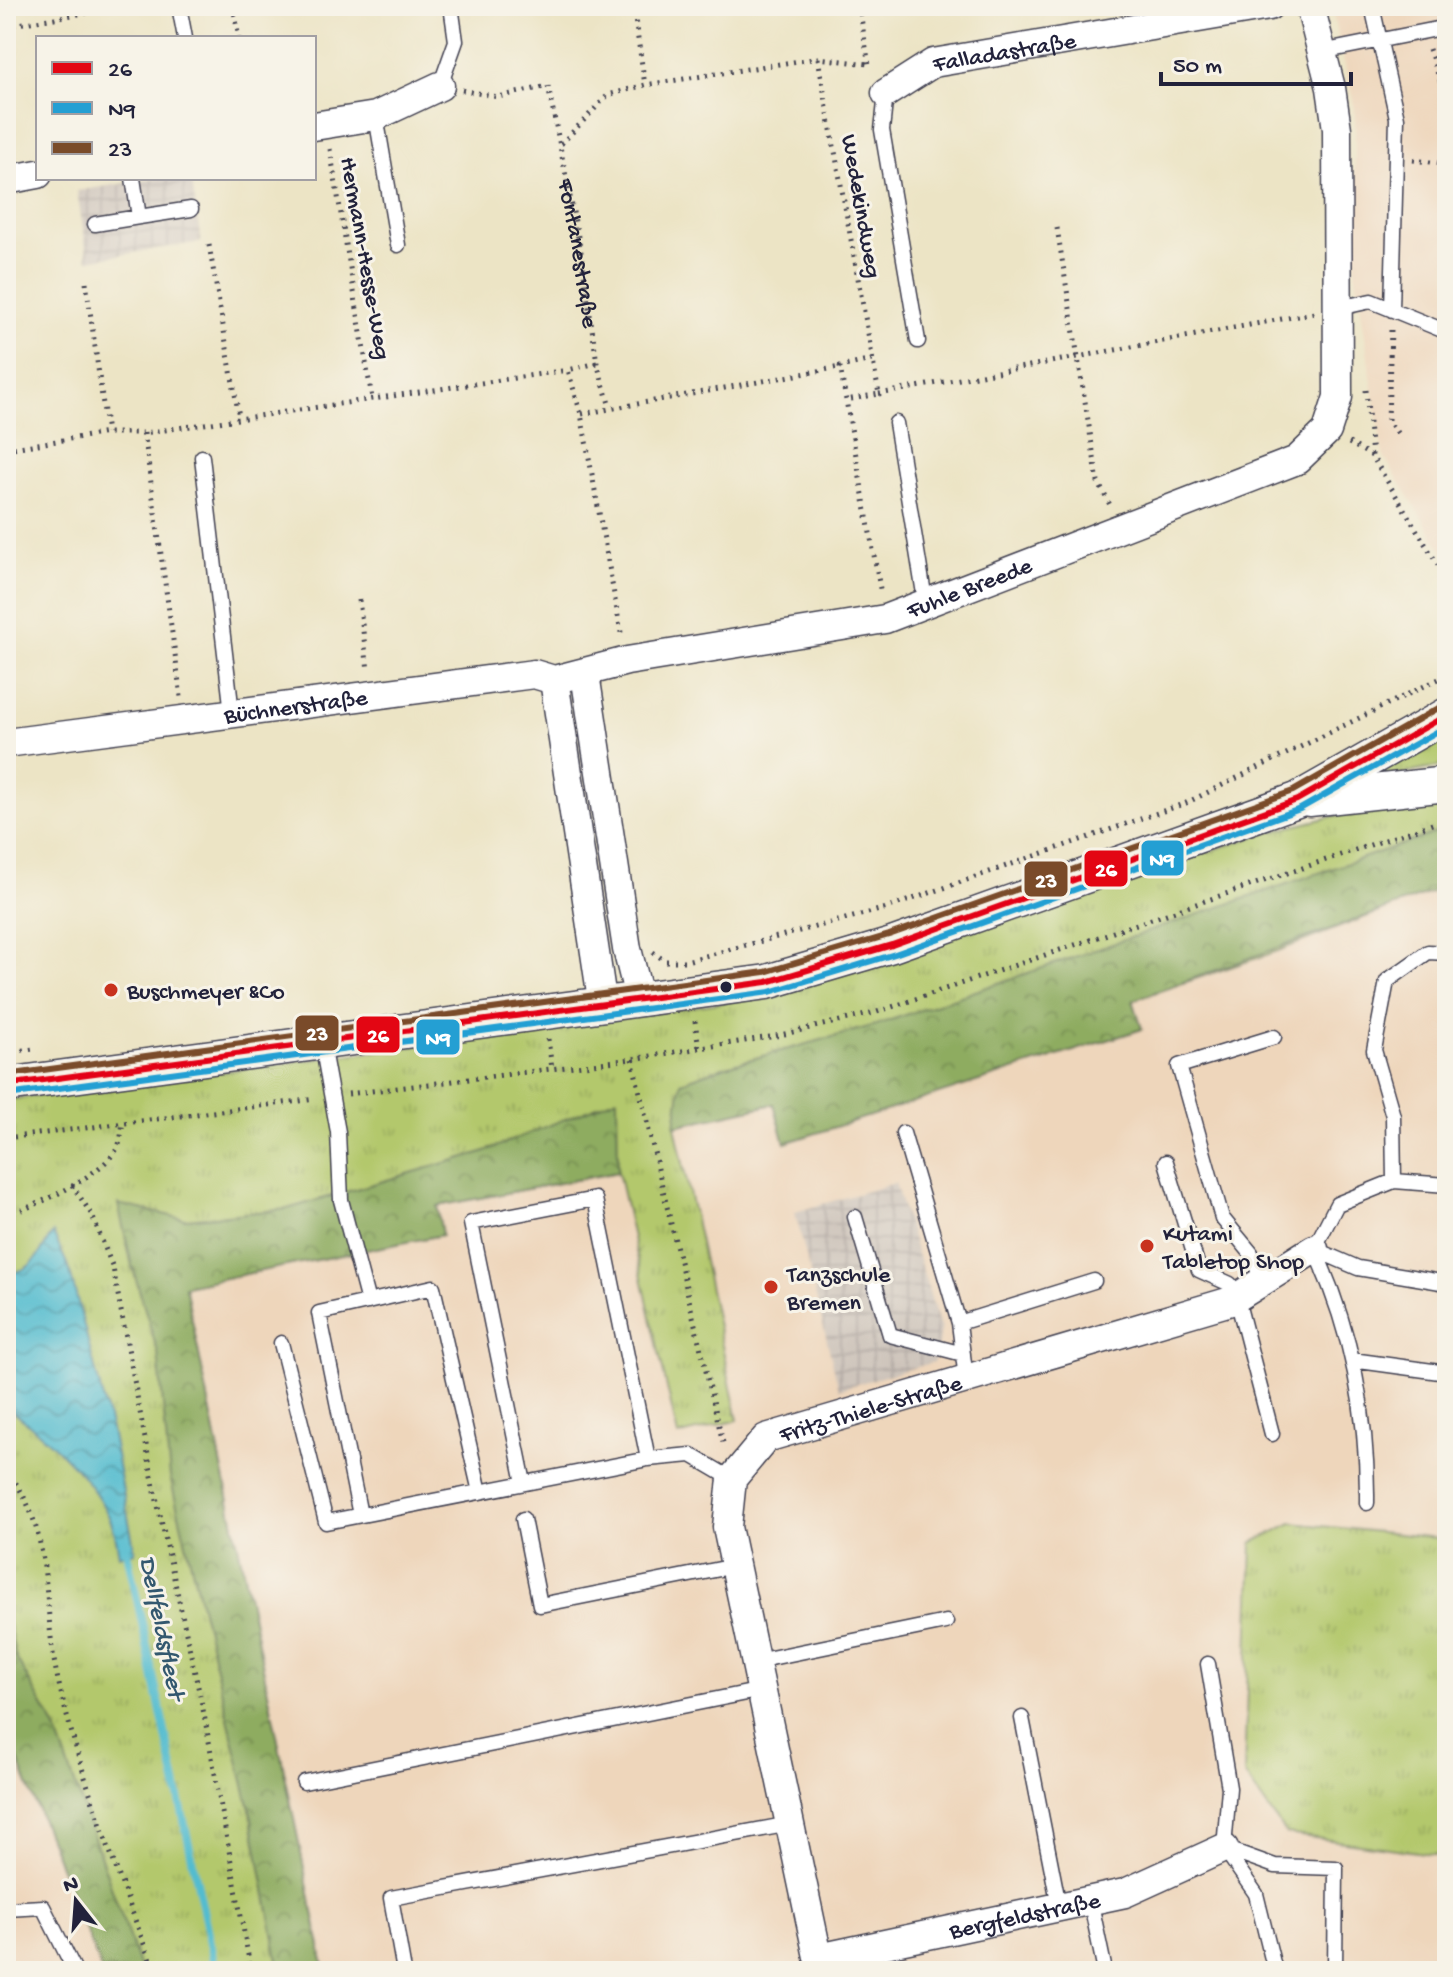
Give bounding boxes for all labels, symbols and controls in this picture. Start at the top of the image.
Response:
street label: Falladastraße [930,28,1079,81]
legend [36,36,316,180]
scale bar [1161,36,1351,86]
text: 50 m [1173,53,1222,82]
text: 26 [108,57,133,86]
text: N9 [108,97,136,126]
street label: Wedekindweg [833,133,886,281]
text: 23 [108,137,132,166]
street label: Hermann-Hesse-Weg [331,155,396,362]
street label: Fontanestraße [549,176,603,331]
street label: Fuhle Breede [902,552,1037,628]
street label: Büchnerstraße [222,685,370,732]
line badge: N9 [1140,839,1185,877]
line badge: 26 [1083,849,1129,888]
text: N9 [1149,849,1175,875]
text: 26 [1095,859,1118,885]
line badge: 23 [1023,860,1069,898]
text: 23 [1035,870,1057,896]
place label: Buschmeyer &Co [126,979,285,1008]
unlabelled marker [718,979,734,995]
marker: Buschmeyer &Co [102,981,120,999]
line badge: 23 [294,1014,340,1052]
line badge: 26 [355,1015,401,1054]
line badge: N9 [415,1018,461,1056]
text: 23 [306,1023,328,1049]
text: 26 [367,1025,390,1051]
text: N9 [425,1028,451,1054]
place label: Kutami Tabletop Shop [1161,1221,1304,1278]
marker: Kutami Tabletop Shop [1138,1237,1156,1255]
place label: Tanzschule Bremen [785,1262,891,1319]
marker: Tanzschule Bremen [762,1278,780,1296]
street label: Fritz-Thiele-Straße [776,1370,966,1452]
water label: Dellfeldsfleet [129,1554,191,1706]
north arrow [36,1861,116,1941]
text: N [61,1871,82,1900]
street label: Bergfeldstraße [946,1888,1104,1948]

